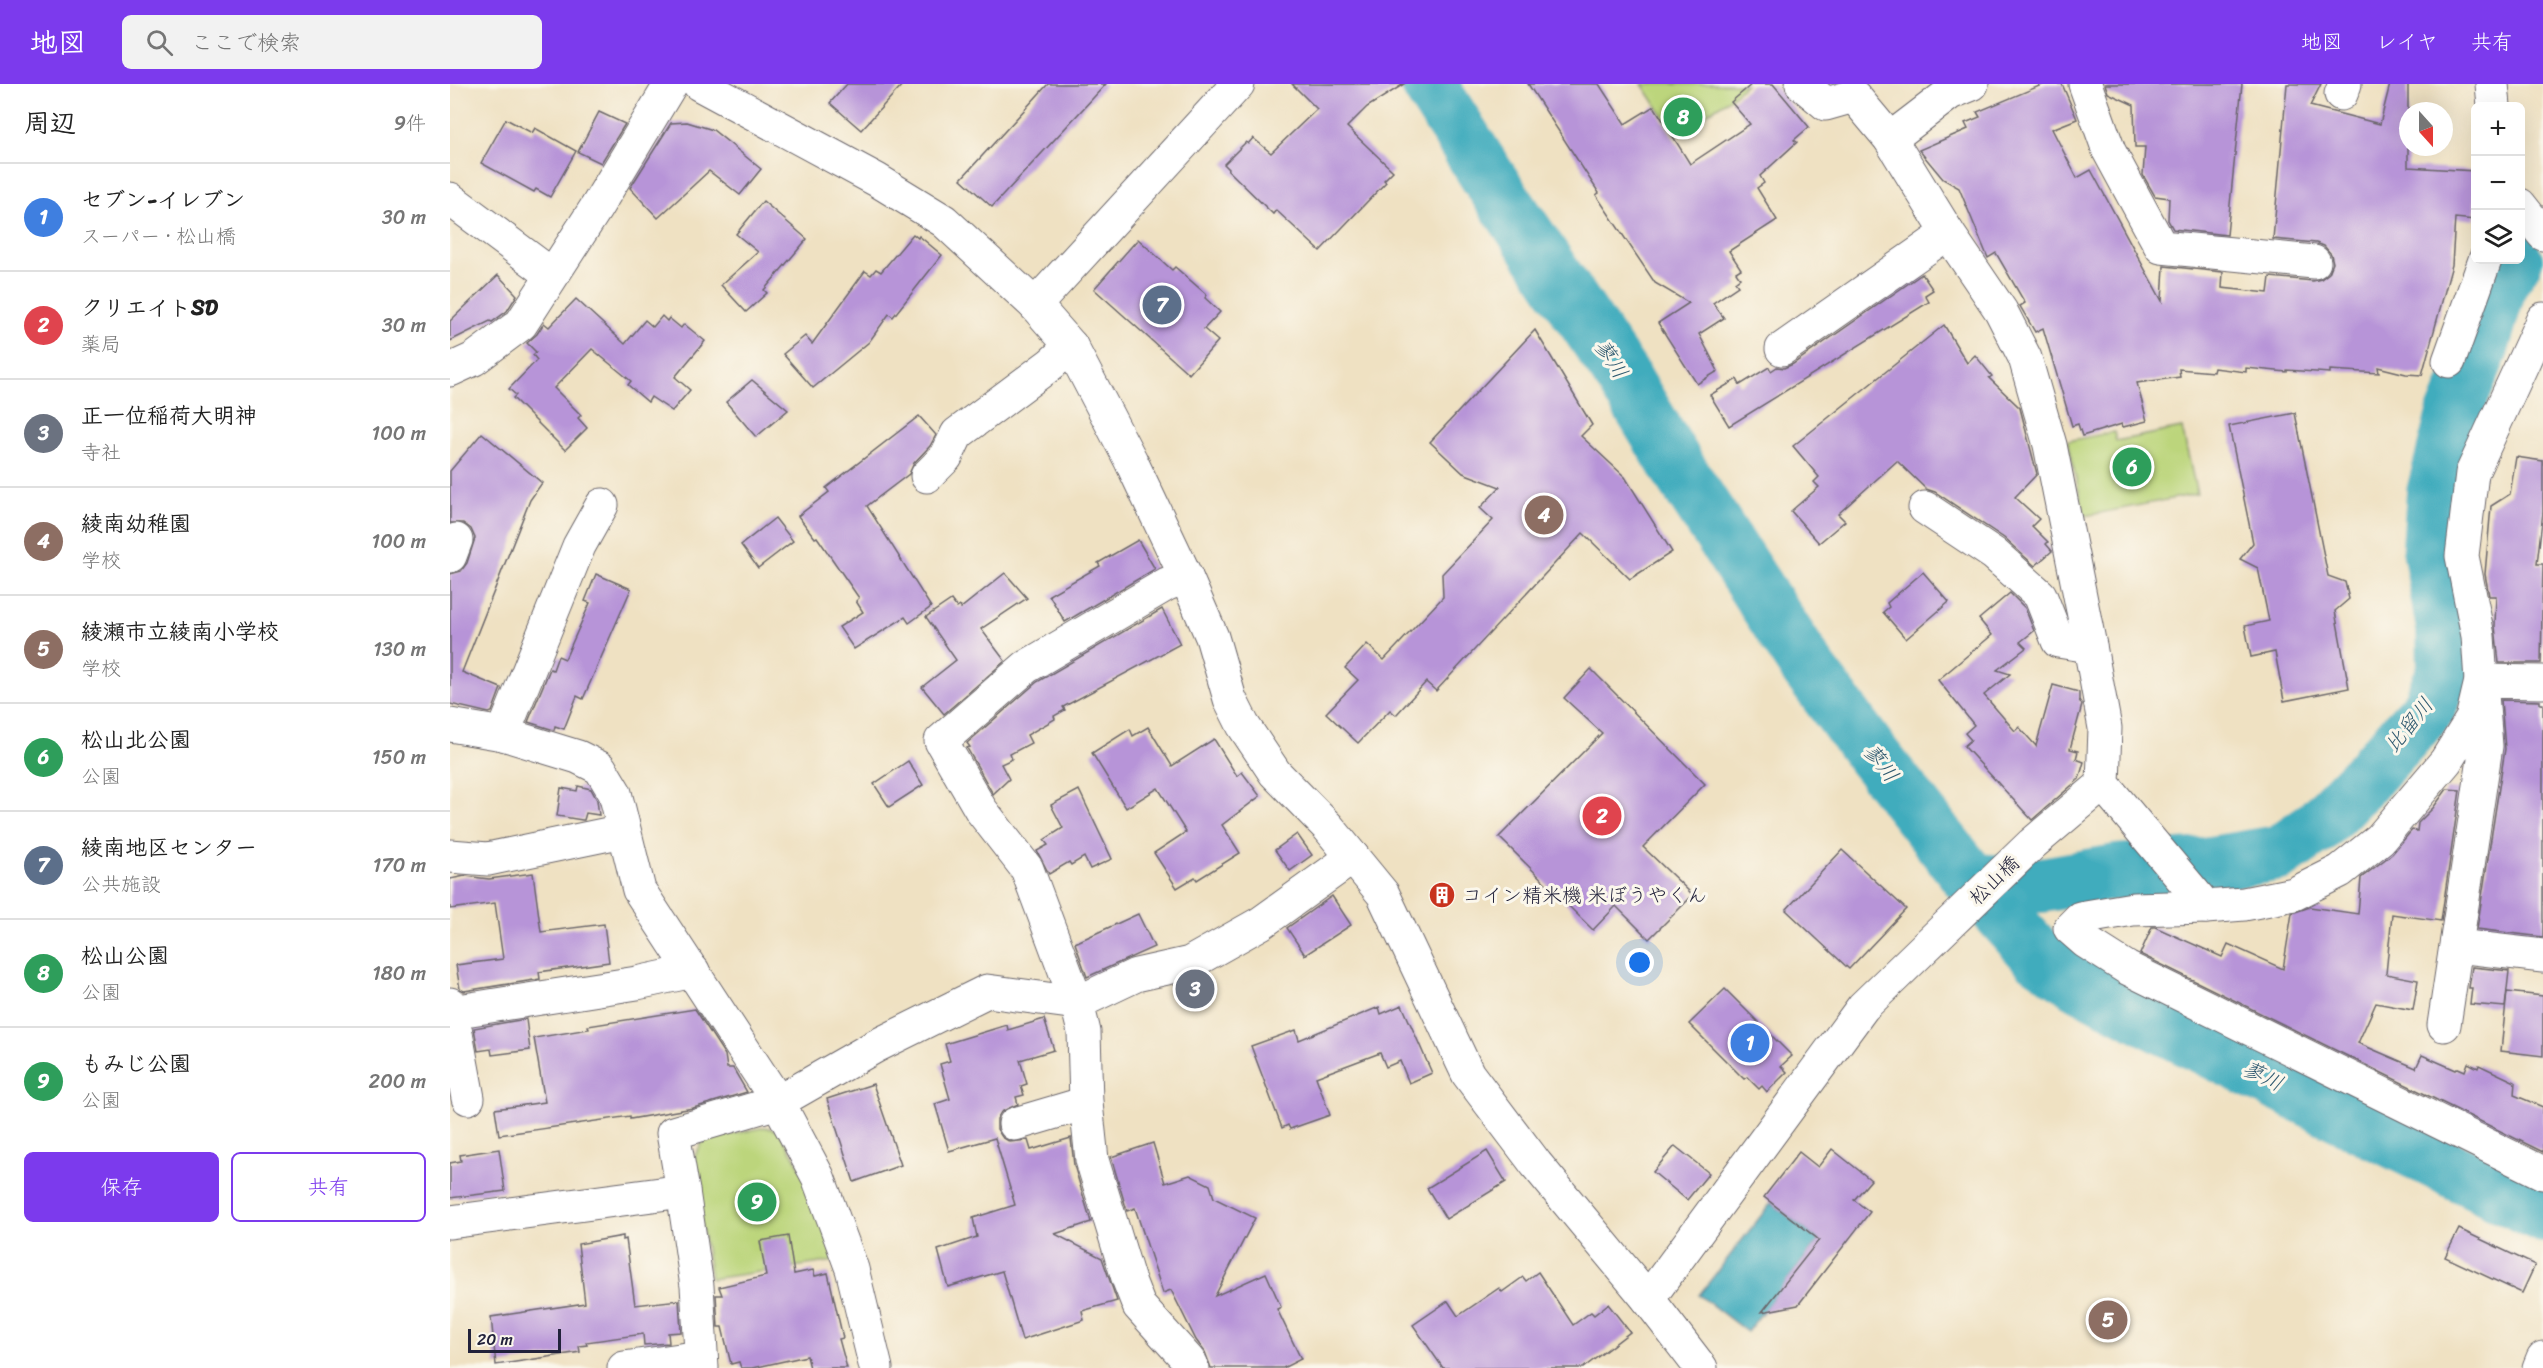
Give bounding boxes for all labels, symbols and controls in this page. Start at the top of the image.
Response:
search box [122,15,542,69]
text: 地図 [30,18,86,67]
text: ここで検索 [191,23,301,62]
text: 地図 [2301,23,2343,61]
text: レイヤ [2376,23,2438,61]
text: 共有 [2471,23,2513,61]
icon: search [143,26,176,59]
pin: 8 [1664,94,1702,140]
text: 周辺 [24,100,76,146]
north arrow [2399,102,2453,156]
map controls [2471,102,2525,264]
button: + [2471,102,2525,156]
text: 9件 [394,106,426,141]
button: − [2471,156,2525,210]
text: セブン-イレブン [81,180,245,219]
text: 1 [39,200,48,235]
text: 30 m [382,200,426,235]
button: layers [2471,210,2525,264]
text: スーパー · 松山橋 [81,219,236,254]
pin: 7 [1142,282,1182,328]
text: クリエイトSD [81,288,218,327]
text: 2 [38,308,49,343]
text: 30 m [382,308,426,343]
text: 薬局 [81,327,121,362]
water label: 蓼川 [1584,331,1638,387]
text: 正一位稲荷大明神 [81,396,257,435]
text: 3 [38,416,49,451]
text: 100 m [372,416,426,451]
text: 寺社 [81,435,121,470]
pin: 6 [2112,444,2152,490]
pin: 4 [1524,492,1564,538]
text: 綾南幼稚園 [81,504,191,543]
text: 4 [37,524,50,559]
text: 100 m [372,524,426,559]
text: 学校 [81,543,121,578]
text: 綾瀬市立綾南小学校 [81,612,279,651]
text: 5 [37,632,50,667]
text: 130 m [373,632,426,667]
text: 学校 [81,651,121,686]
water label: 比留川 [2374,689,2444,761]
text: 松山北公園 [81,720,191,759]
water label: 蓼川 [1853,735,1909,791]
text: 6 [38,740,49,775]
text: 150 m [372,740,426,775]
text: 公園 [81,759,121,794]
pin: 2 [1582,794,1622,838]
text: 綾南地区センター [81,828,257,867]
street label: 松山橋 [1961,847,2028,914]
text: 7 [38,848,49,883]
text: 170 m [373,848,426,883]
text: 公共施設 [81,867,161,902]
place label: コイン精米機 米ぼうやくん [1462,878,1707,913]
building icon: コイン精米機 米ぼうやくん [1427,880,1457,910]
text: 松山公園 [81,936,169,975]
your location [1625,948,1654,977]
text: 8 [37,956,50,991]
text: 180 m [372,956,426,991]
pin: 3 [1176,966,1214,1012]
text: 公園 [81,975,121,1010]
pin: 1 [1730,1020,1770,1066]
text: もみじ公園 [81,1044,191,1083]
water label: 蓼川 [2236,1050,2290,1102]
text: 9 [37,1064,50,1099]
text: 200 m [369,1064,426,1099]
text: 公園 [81,1083,121,1118]
button: 保存 [24,1152,219,1222]
button: 共有 [231,1152,426,1222]
pin: 9 [738,1180,776,1224]
pin: 5 [2088,1298,2128,1342]
text: 20 m [477,1325,513,1354]
scale bar [468,1326,561,1354]

